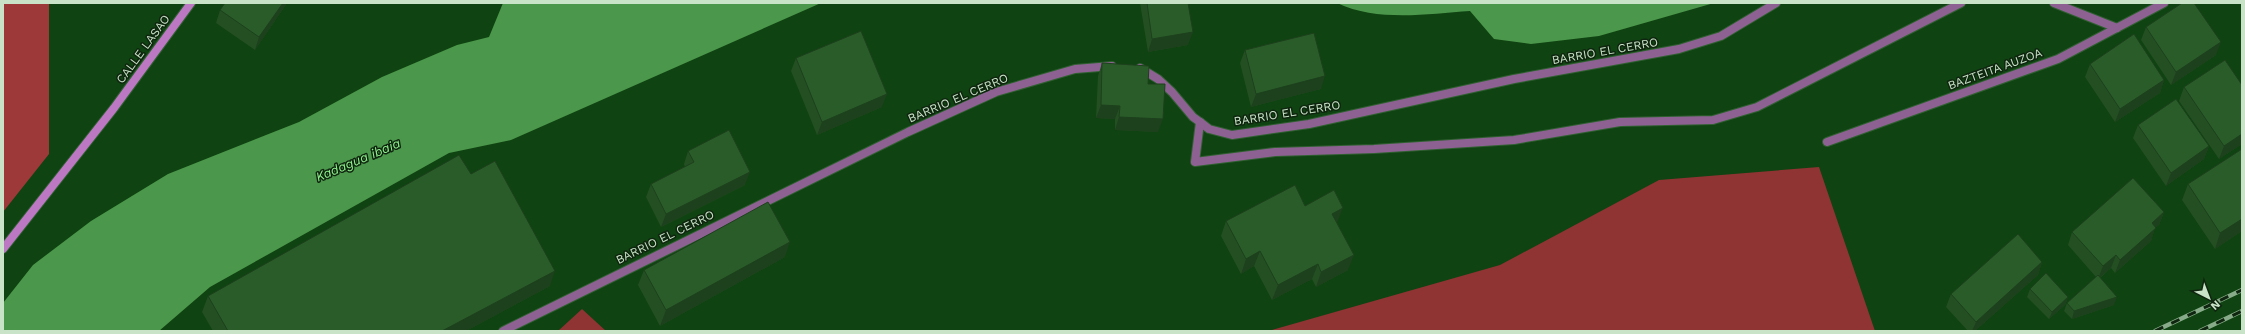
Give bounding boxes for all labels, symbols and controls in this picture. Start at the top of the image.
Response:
street label: CALLE LASAO [113,12,173,86]
street label: BARRIO EL CERRO [1551,35,1659,67]
street label: BAZTEITA AUZOA [1946,45,2044,93]
street label: BARRIO EL CERRO [906,71,1010,125]
street label: BARRIO EL CERRO [1233,98,1341,128]
water label: Kadagua ibaia [313,135,403,185]
street label: BARRIO EL CERRO [614,207,716,267]
north arrow [2189,278,2229,318]
text: N [2208,298,2223,313]

